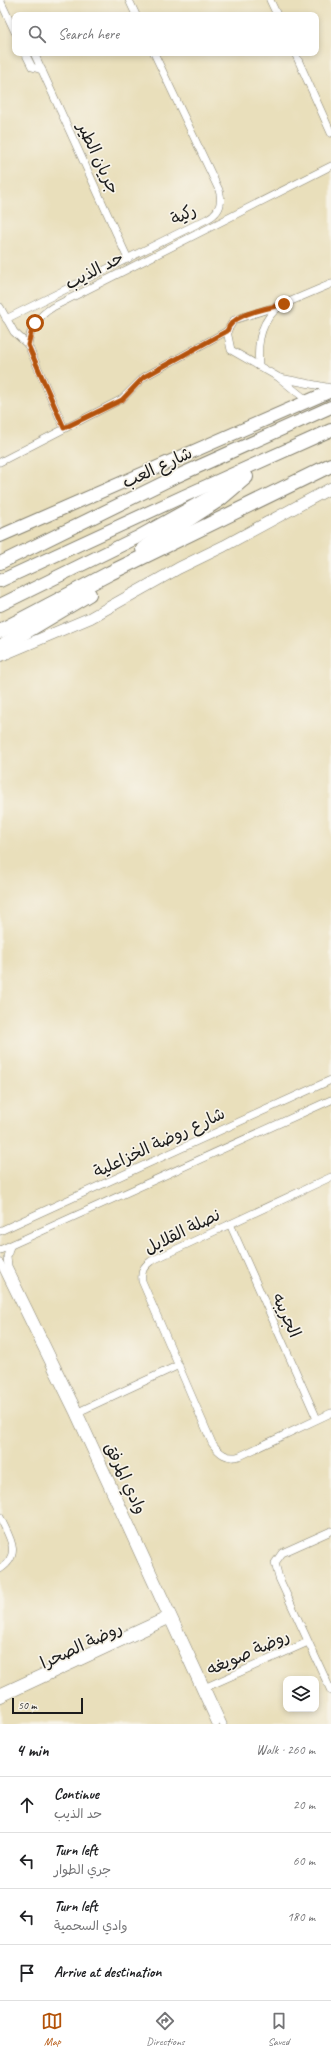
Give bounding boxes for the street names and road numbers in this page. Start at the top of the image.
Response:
street label: جريان الطير [72,117,124,197]
street label: ركية [167,199,199,230]
street label: حد الذيب [61,247,127,294]
street label: شارع العب [119,442,196,494]
street label: شارع روضة الخزاعلية [90,1103,229,1183]
street label: نصلة القلايل [141,1204,224,1259]
street label: الجريبه [267,1290,306,1341]
street label: وادي المرفق [98,1439,151,1518]
street label: روضة الصحرا [37,1617,126,1674]
street label: روضة صويغه [204,1625,293,1680]

